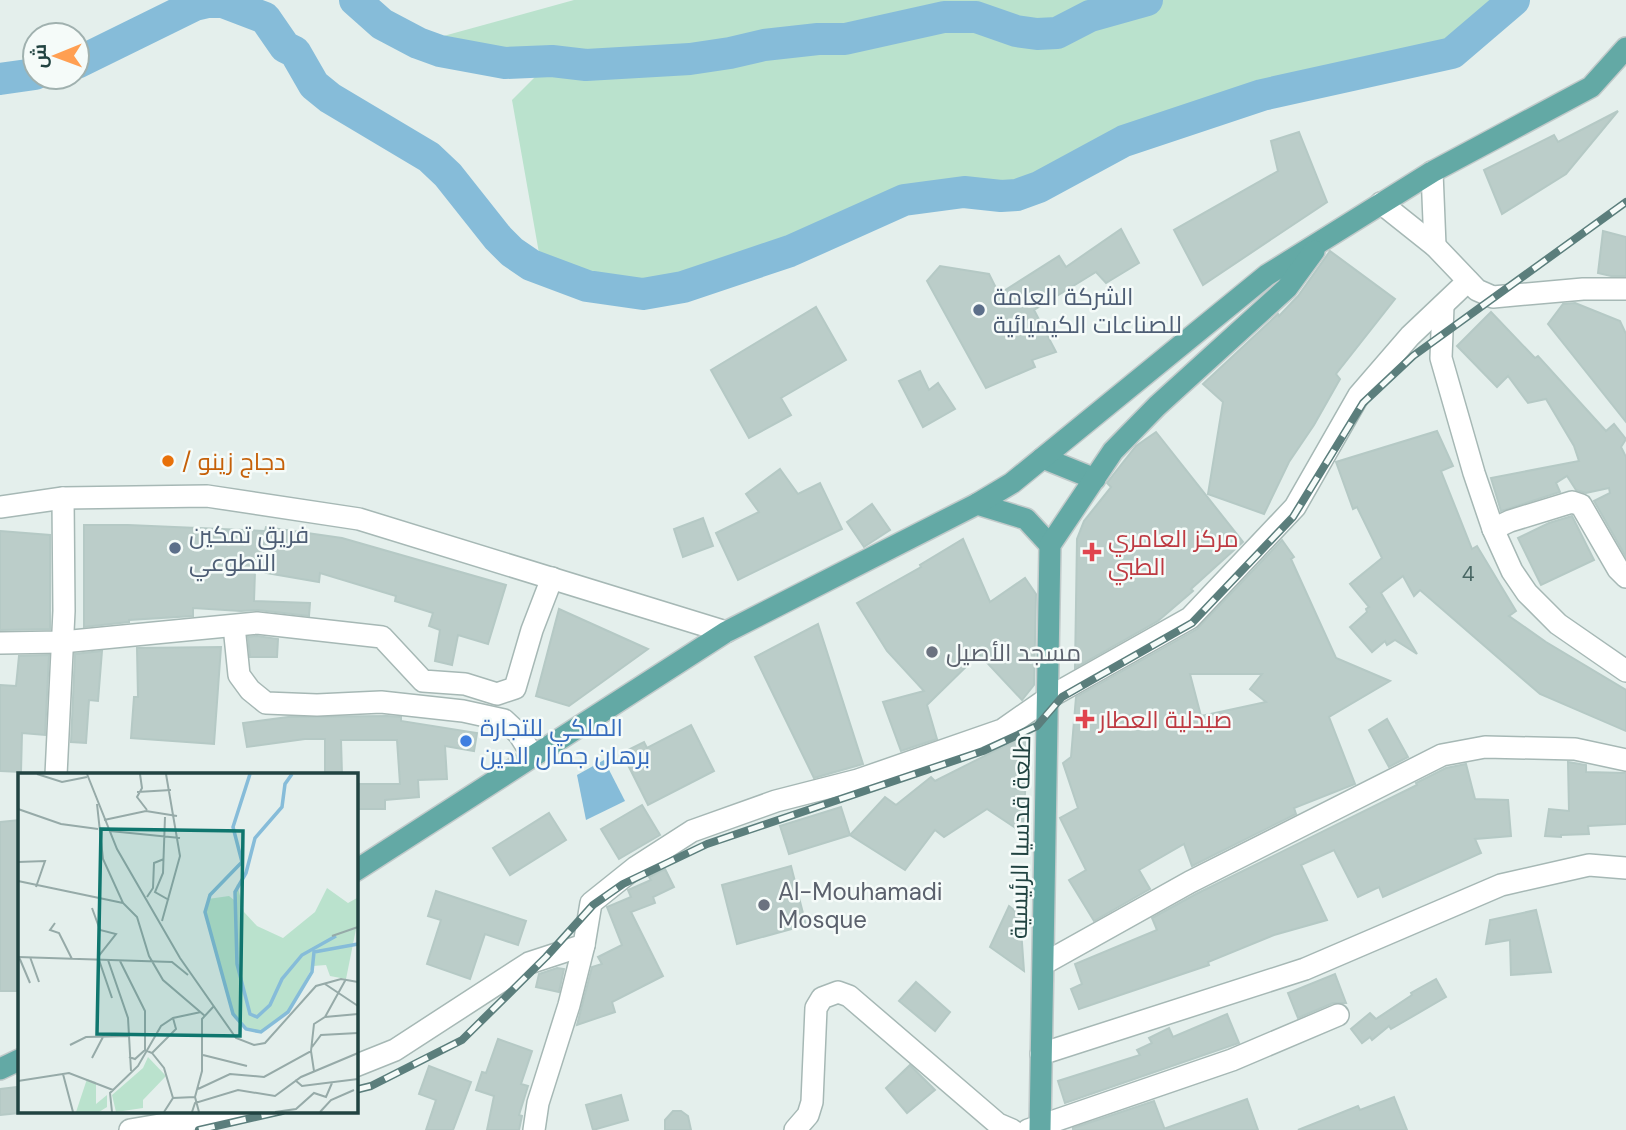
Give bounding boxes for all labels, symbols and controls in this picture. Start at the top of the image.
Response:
north arrow [21,21,91,91]
text: ش [27,44,52,69]
place label: الشركة العامة للصناعات الكيميائية [993,281,1182,340]
marker: الشركة العامة للصناعات الكيميائية [971,302,987,318]
place label: / دجاج زينو [182,446,286,478]
marker: / دجاج زينو [160,453,176,469]
place label: فريق تمكين التطوعي [189,519,309,582]
place label: مركز العامري الطبي [1108,523,1239,586]
marker: فريق تمكين التطوعي [167,540,183,556]
marker: مركز العامري الطبي [1082,542,1102,562]
house number: 4 [1462,560,1475,588]
place label: مسجد الأصيل [946,637,1081,668]
marker: مسجد الأصيل [924,644,940,660]
place label: صيدلية العطار [1097,704,1232,735]
marker: صيدلية العطار [1077,711,1093,727]
place label: الملكي للتجارة برهان جمال الدين [480,712,650,771]
marker: الملكي للتجارة برهان جمال الدين [458,733,474,749]
street label: طلعة قدسيا الرئيسية [1003,735,1037,939]
inset map [18,773,357,1112]
place label: Al-Mouhamadi Mosque [778,876,943,935]
marker: Al-Mouhamadi Mosque [756,897,772,913]

